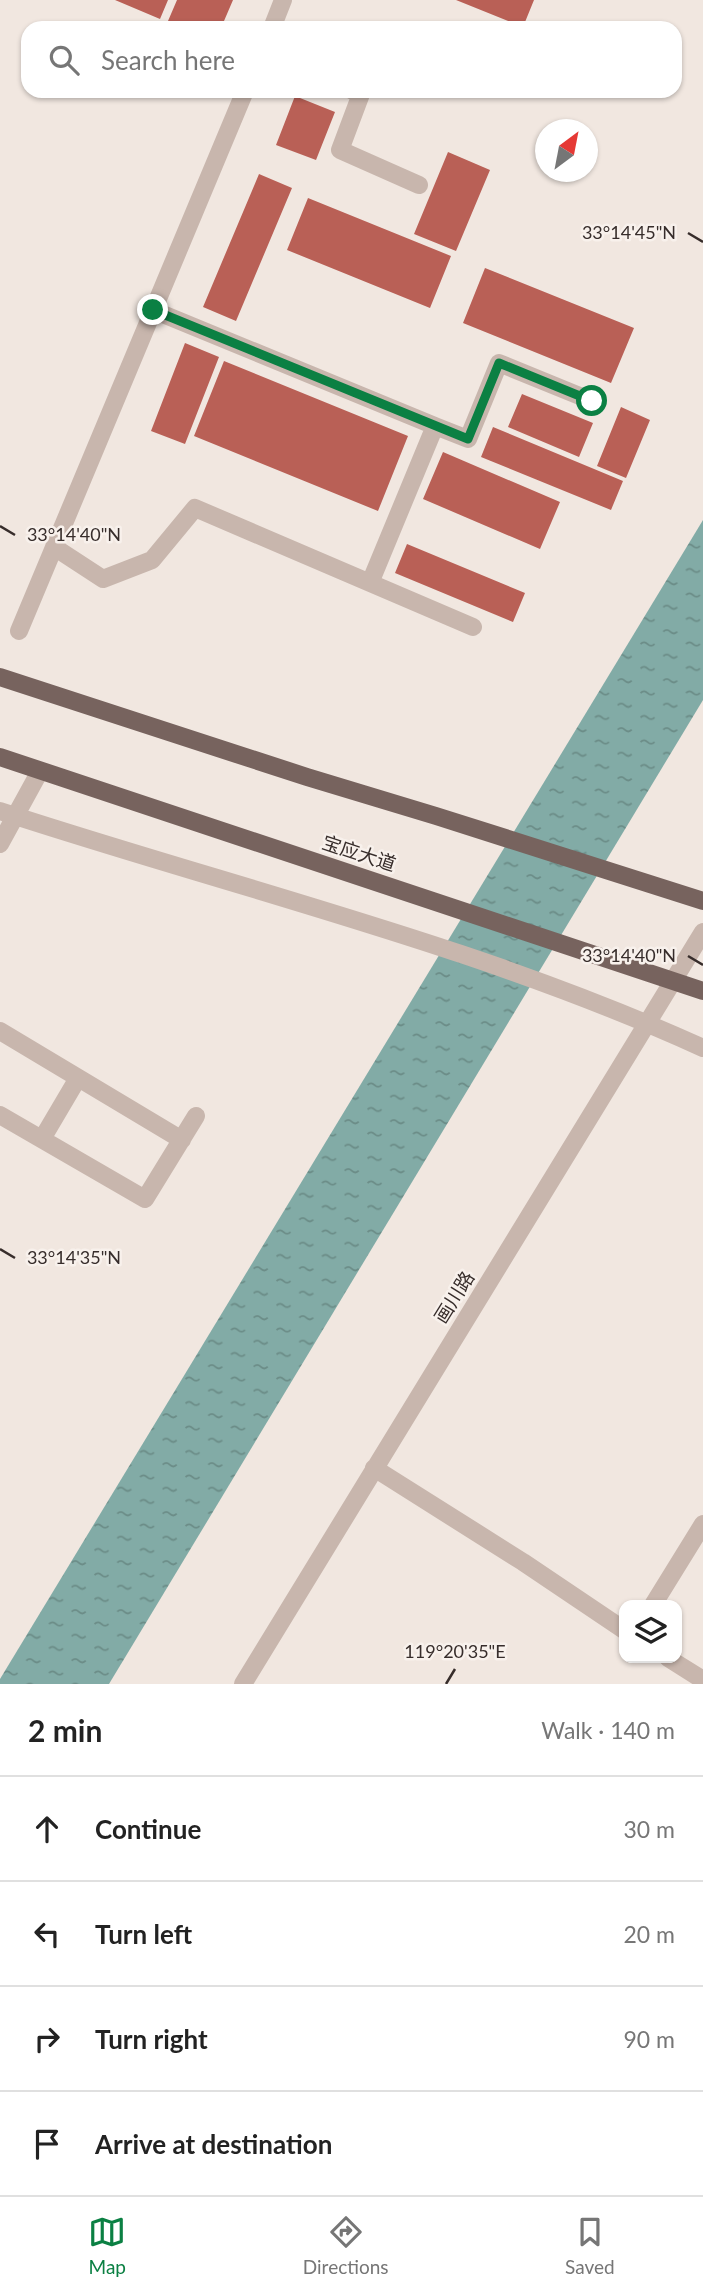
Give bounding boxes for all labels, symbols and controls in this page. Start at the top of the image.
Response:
search box [21,21,682,98]
icon: search [45,41,83,79]
text: Search here [101,44,235,76]
north arrow [535,119,598,182]
text: 33°14'45"N [582,221,676,243]
route end [137,294,168,325]
route start [576,385,607,416]
text: 33°14'40"N [27,523,121,545]
street label: 宝应大道 [319,830,399,875]
text: 33°14'40"N [582,944,676,966]
text: 33°14'35"N [27,1246,121,1268]
street label: 画川路 [429,1266,478,1327]
map controls [619,1600,682,1663]
button: layers [619,1600,682,1663]
text: 119°20'35"E [404,1640,506,1662]
text: 2 min [28,1712,102,1748]
text: Walk · 140 m [541,1716,675,1744]
icon: ahead [28,1810,66,1848]
text: Continue [95,1813,201,1845]
text: 30 m [624,1815,675,1843]
icon: left [28,1915,66,1953]
text: Turn left [95,1918,192,1950]
text: 20 m [624,1920,675,1948]
icon: right [28,2020,66,2058]
text: Turn right [95,2023,208,2055]
text: 90 m [624,2025,675,2053]
icon: arrive [28,2125,66,2163]
text: Arrive at destination [95,2128,332,2160]
tab: Map [88,2213,126,2278]
tab: Directions [303,2213,389,2278]
tab: Saved [565,2213,615,2278]

